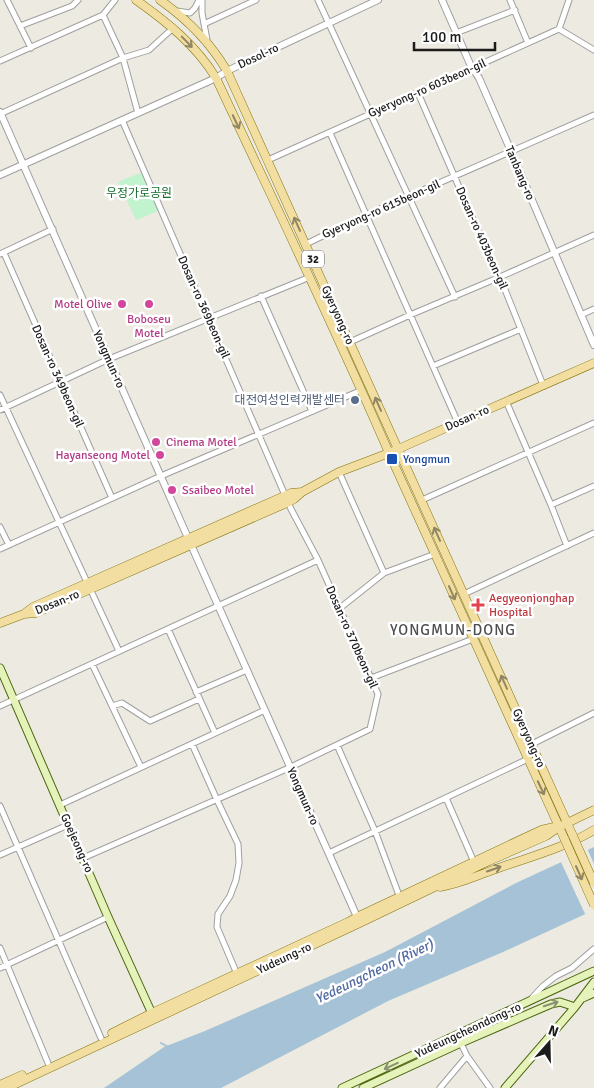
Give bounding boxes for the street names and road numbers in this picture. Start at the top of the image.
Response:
street label: Dosol-ro [235,40,281,72]
street label: Gyeryong-ro 603beon-gil [366,55,489,121]
street label: Tanbang-ro [501,144,538,203]
street label: Gyeryong-ro 615beon-gil [320,176,443,242]
street label: Dosan-ro 403beon-gil [452,184,511,292]
road number: 32 [302,250,324,268]
street label: Dosan-ro 369beon-gil [174,253,233,361]
street label: Gyeryong-ro [318,283,357,347]
street label: Dosan-ro 349beon-gil [28,322,87,430]
street label: Yongmun-ro [89,328,128,390]
street label: Dosan-ro [443,402,492,435]
street label: Dosan-ro 370beon-gil [322,583,381,691]
street label: Dosan-ro [33,587,82,618]
street label: Gyeryong-ro [509,706,548,770]
street label: Yongmun-ro [283,765,322,827]
street label: Goejeong-ro [57,811,96,875]
street label: Yudeung-ro [255,939,314,978]
street label: Yudeungcheondong-ro [413,999,524,1062]

